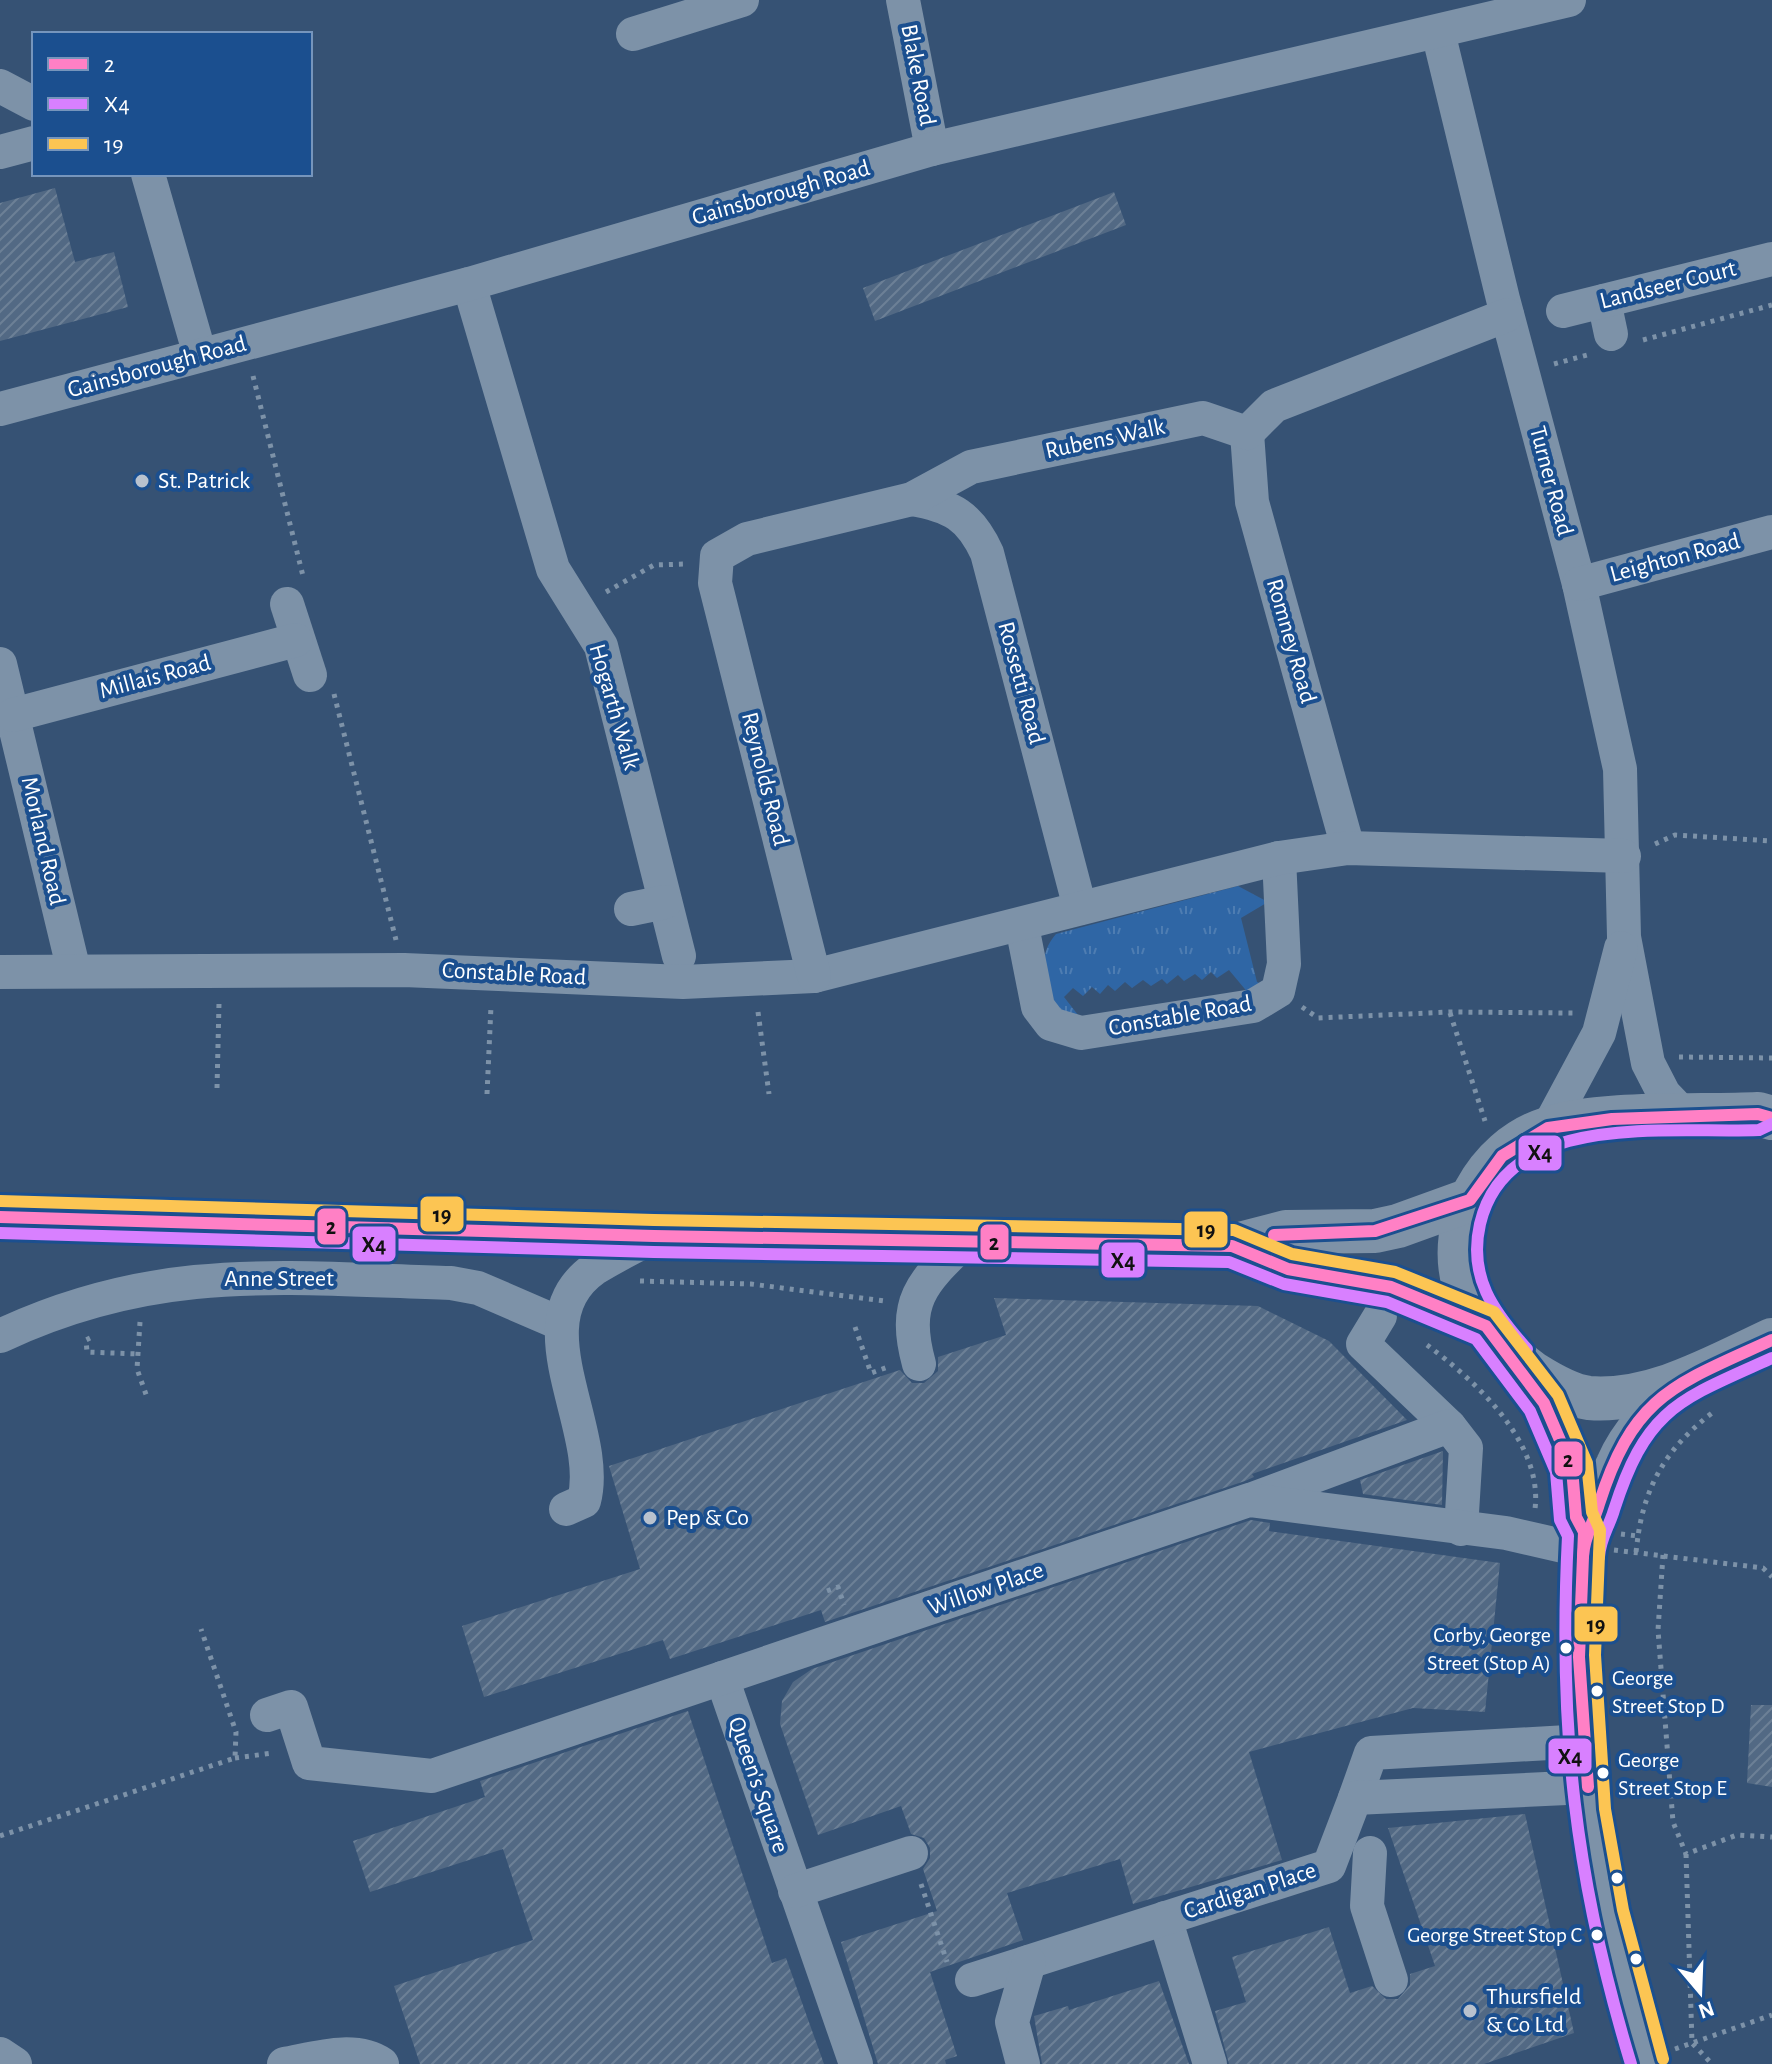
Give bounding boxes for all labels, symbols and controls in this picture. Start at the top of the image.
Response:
street label: Blake Road [896,22,940,128]
legend [32,32,312,176]
text: 2 [104,53,115,77]
text: X4 [104,93,130,117]
text: 19 [104,133,124,157]
street label: Gainsborough Road [689,156,873,230]
street label: Landseer Court [1597,256,1739,314]
street label: Gainsborough Road [65,332,249,402]
street label: Rubens Walk [1043,415,1167,463]
street label: Turner Road [1525,423,1577,539]
place label: St. Patrick [158,469,250,493]
marker: St. Patrick [133,472,151,490]
street label: Leighton Road [1607,529,1743,587]
street label: Romney Road [1262,576,1320,706]
street label: Rossetti Road [993,619,1049,747]
street label: Hogarth Walk [585,641,643,773]
street label: Millais Road [97,651,213,703]
street label: Reynolds Road [737,710,793,848]
street label: Morland Road [17,774,69,908]
street label: Constable Road [441,958,587,990]
street label: Constable Road [1107,992,1253,1040]
line badge: X4 [1517,1134,1563,1172]
text: X4 [1528,1142,1552,1164]
line badge: 19 [419,1195,465,1233]
text: 19 [433,1204,451,1226]
line badge: 2 [316,1207,347,1246]
line badge: 19 [1183,1210,1229,1249]
text: 2 [326,1216,336,1238]
text: 19 [1197,1219,1215,1241]
line badge: 2 [979,1223,1010,1261]
line badge: X4 [351,1225,397,1263]
text: 2 [989,1232,999,1254]
text: X4 [362,1234,386,1256]
line badge: X4 [1100,1241,1146,1279]
text: X4 [1111,1250,1135,1272]
street label: Anne Street [224,1267,334,1291]
line badge: 2 [1553,1440,1584,1478]
text: 2 [1563,1449,1573,1471]
place label: Pep & Co [666,1506,749,1530]
marker: Pep & Co [641,1509,659,1527]
street label: Willow Place [925,1558,1047,1620]
line badge: 19 [1573,1605,1619,1643]
text: 19 [1587,1614,1605,1636]
place label: Corby, George Street (Stop A) [1427,1624,1551,1674]
marker: Corby, George Street (Stop A) [1558,1640,1574,1656]
place label: George Street Stop D [1612,1667,1724,1717]
marker: George Street Stop D [1589,1683,1605,1699]
street label: Queen's Square [723,1714,793,1856]
line badge: X4 [1547,1737,1593,1775]
text: X4 [1558,1746,1582,1768]
place label: George Street Stop E [1618,1749,1727,1799]
marker: George Street Stop E [1595,1765,1611,1781]
street label: Cardigan Place [1181,1858,1319,1924]
unlabelled marker [1609,1870,1625,1886]
place label: George Street Stop C [1407,1924,1582,1946]
marker: George Street Stop C [1589,1927,1605,1943]
unlabelled marker [1628,1951,1644,1967]
north arrow [1660,1952,1740,2032]
place label: Thursfield & Co Ltd [1486,1985,1581,2037]
text: N [1695,1997,1717,2023]
marker: Thursfield & Co Ltd [1461,2002,1479,2020]

